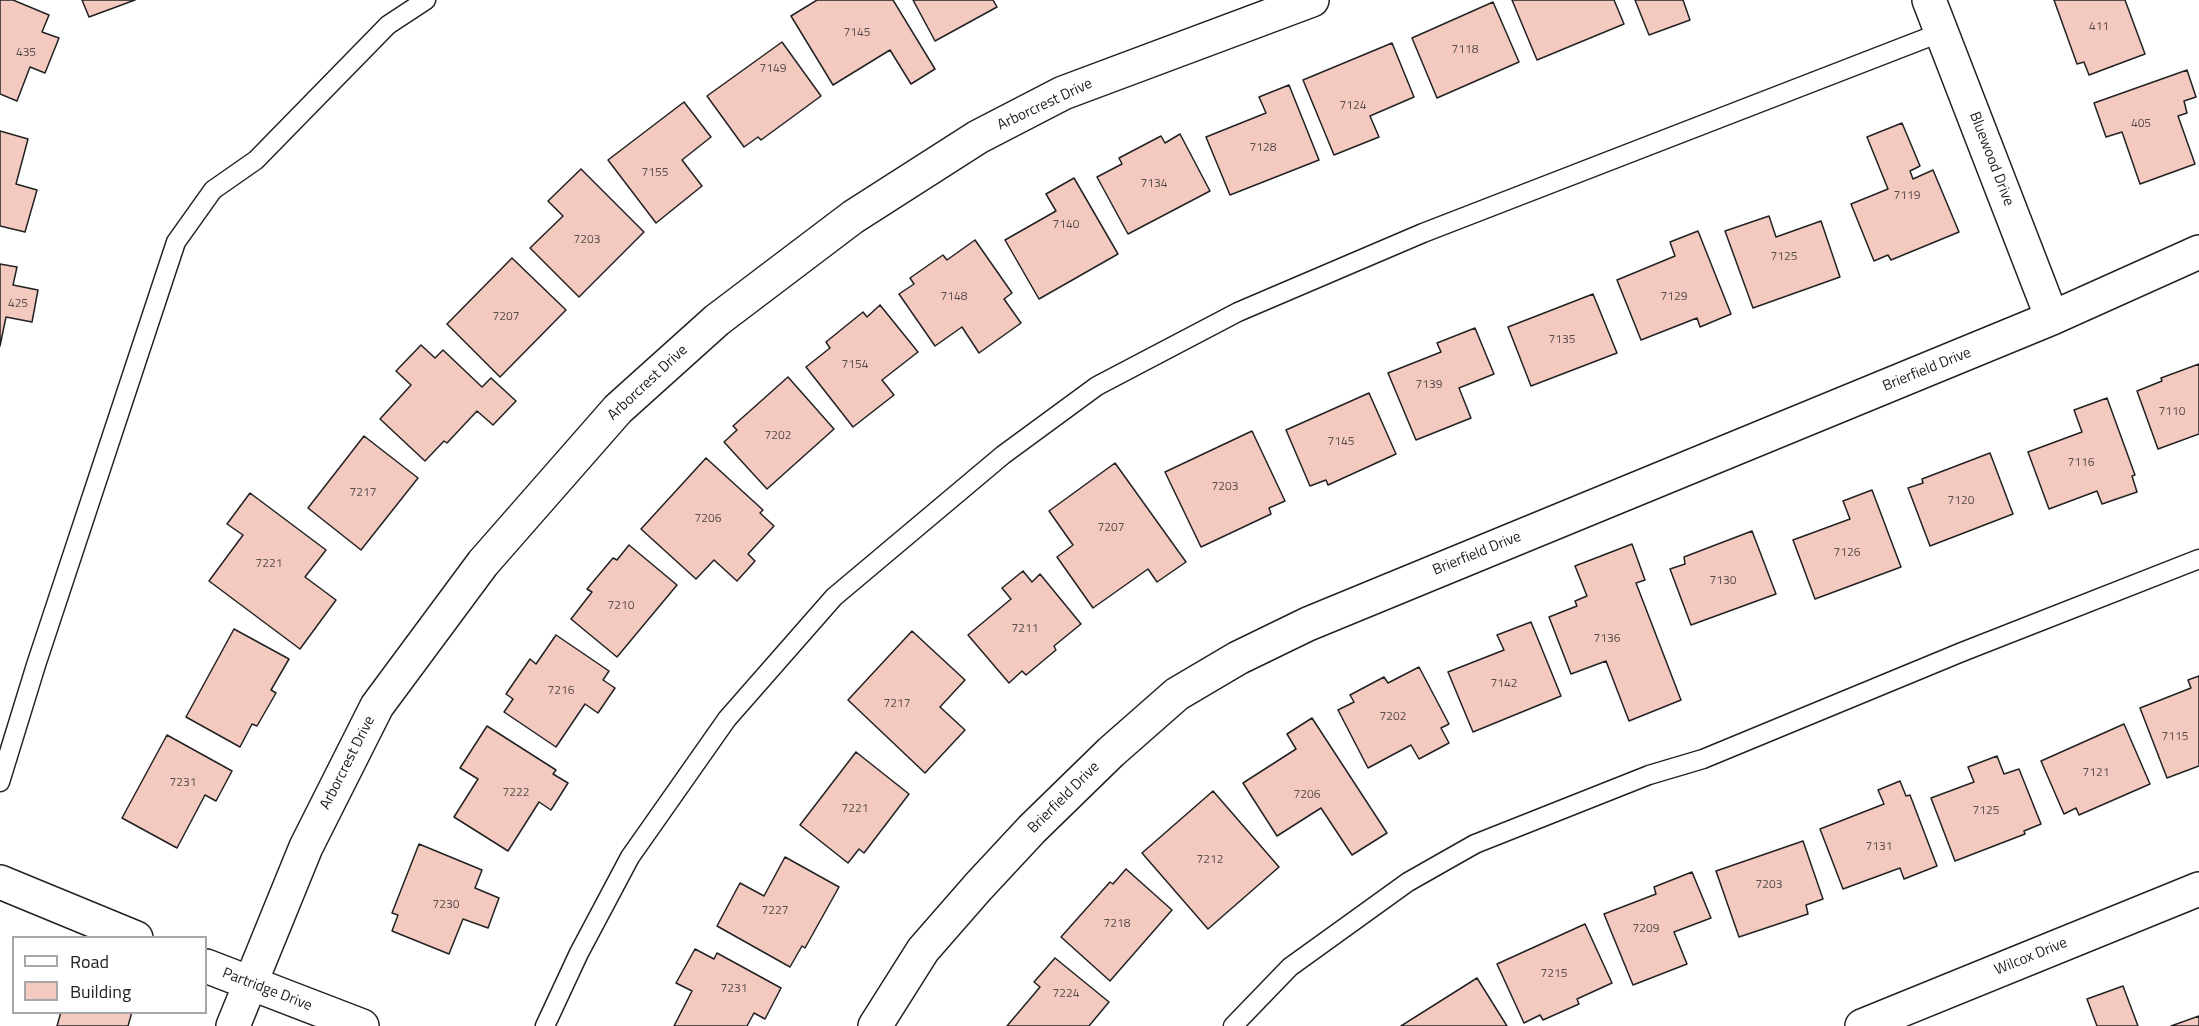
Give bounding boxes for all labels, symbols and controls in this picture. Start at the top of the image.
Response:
house number: 411 [2089,20,2109,34]
house number: 7145 [844,26,870,40]
house number: 7118 [1452,43,1478,57]
house number: 435 [16,46,36,60]
house number: 7149 [760,62,786,76]
street label: Arborcrest Drive [995,75,1095,135]
house number: 7124 [1340,99,1366,113]
street label: Bluewood Drive [1965,109,2017,209]
house number: 405 [2131,117,2151,131]
house number: 7128 [1250,141,1276,155]
house number: 7155 [642,166,668,180]
house number: 7134 [1141,177,1167,191]
house number: 7119 [1894,189,1920,203]
house number: 7140 [1053,218,1079,232]
house number: 7203 [574,233,600,247]
house number: 7125 [1771,250,1797,264]
house number: 7148 [941,290,967,304]
house number: 7129 [1661,290,1687,304]
house number: 425 [8,297,28,311]
house number: 7207 [493,310,519,324]
house number: 7135 [1549,333,1575,347]
street label: Arborcrest Drive [604,341,692,425]
street label: Brierfield Drive [1880,344,1974,396]
house number: 7154 [842,358,868,372]
house number: 7139 [1416,378,1442,392]
house number: 7110 [2159,405,2185,419]
house number: 7202 [765,429,791,443]
house number: 7145 [1328,435,1354,449]
house number: 7116 [2068,456,2094,470]
house number: 7203 [1212,480,1238,494]
house number: 7217 [350,486,376,500]
house number: 7120 [1948,494,1974,508]
house number: 7206 [695,512,721,526]
house number: 7207 [1098,521,1124,535]
street label: Brierfield Drive [1430,528,1524,580]
house number: 7126 [1834,546,1860,560]
house number: 7221 [256,557,282,571]
house number: 7130 [1710,574,1736,588]
house number: 7210 [608,599,634,613]
house number: 7211 [1012,622,1038,636]
house number: 7136 [1594,632,1620,646]
house number: 7142 [1491,677,1517,691]
house number: 7216 [548,684,574,698]
house number: 7217 [884,697,910,711]
house number: 7202 [1380,710,1406,724]
street label: Arborcrest Drive [317,713,379,813]
house number: 7115 [2162,730,2188,744]
street label: Brierfield Drive [1024,758,1104,838]
house number: 7121 [2083,766,2109,780]
house number: 7231 [170,776,196,790]
house number: 7222 [503,786,529,800]
house number: 7206 [1294,788,1320,802]
house number: 7221 [842,802,868,816]
house number: 7125 [1973,804,1999,818]
house number: 7131 [1866,840,1892,854]
house number: 7212 [1197,853,1223,867]
house number: 7203 [1756,878,1782,892]
house number: 7230 [433,898,459,912]
house number: 7227 [762,904,788,918]
house number: 7218 [1104,917,1130,931]
house number: 7209 [1633,922,1659,936]
street label: Wilcox Drive [1992,934,2070,980]
legend [12,936,207,1014]
text: Road [70,948,109,975]
street label: Partridge Drive [220,965,314,1015]
house number: 7215 [1541,967,1567,981]
text: Building [70,978,131,1005]
house number: 7231 [721,982,747,996]
house number: 7224 [1053,987,1079,1001]

